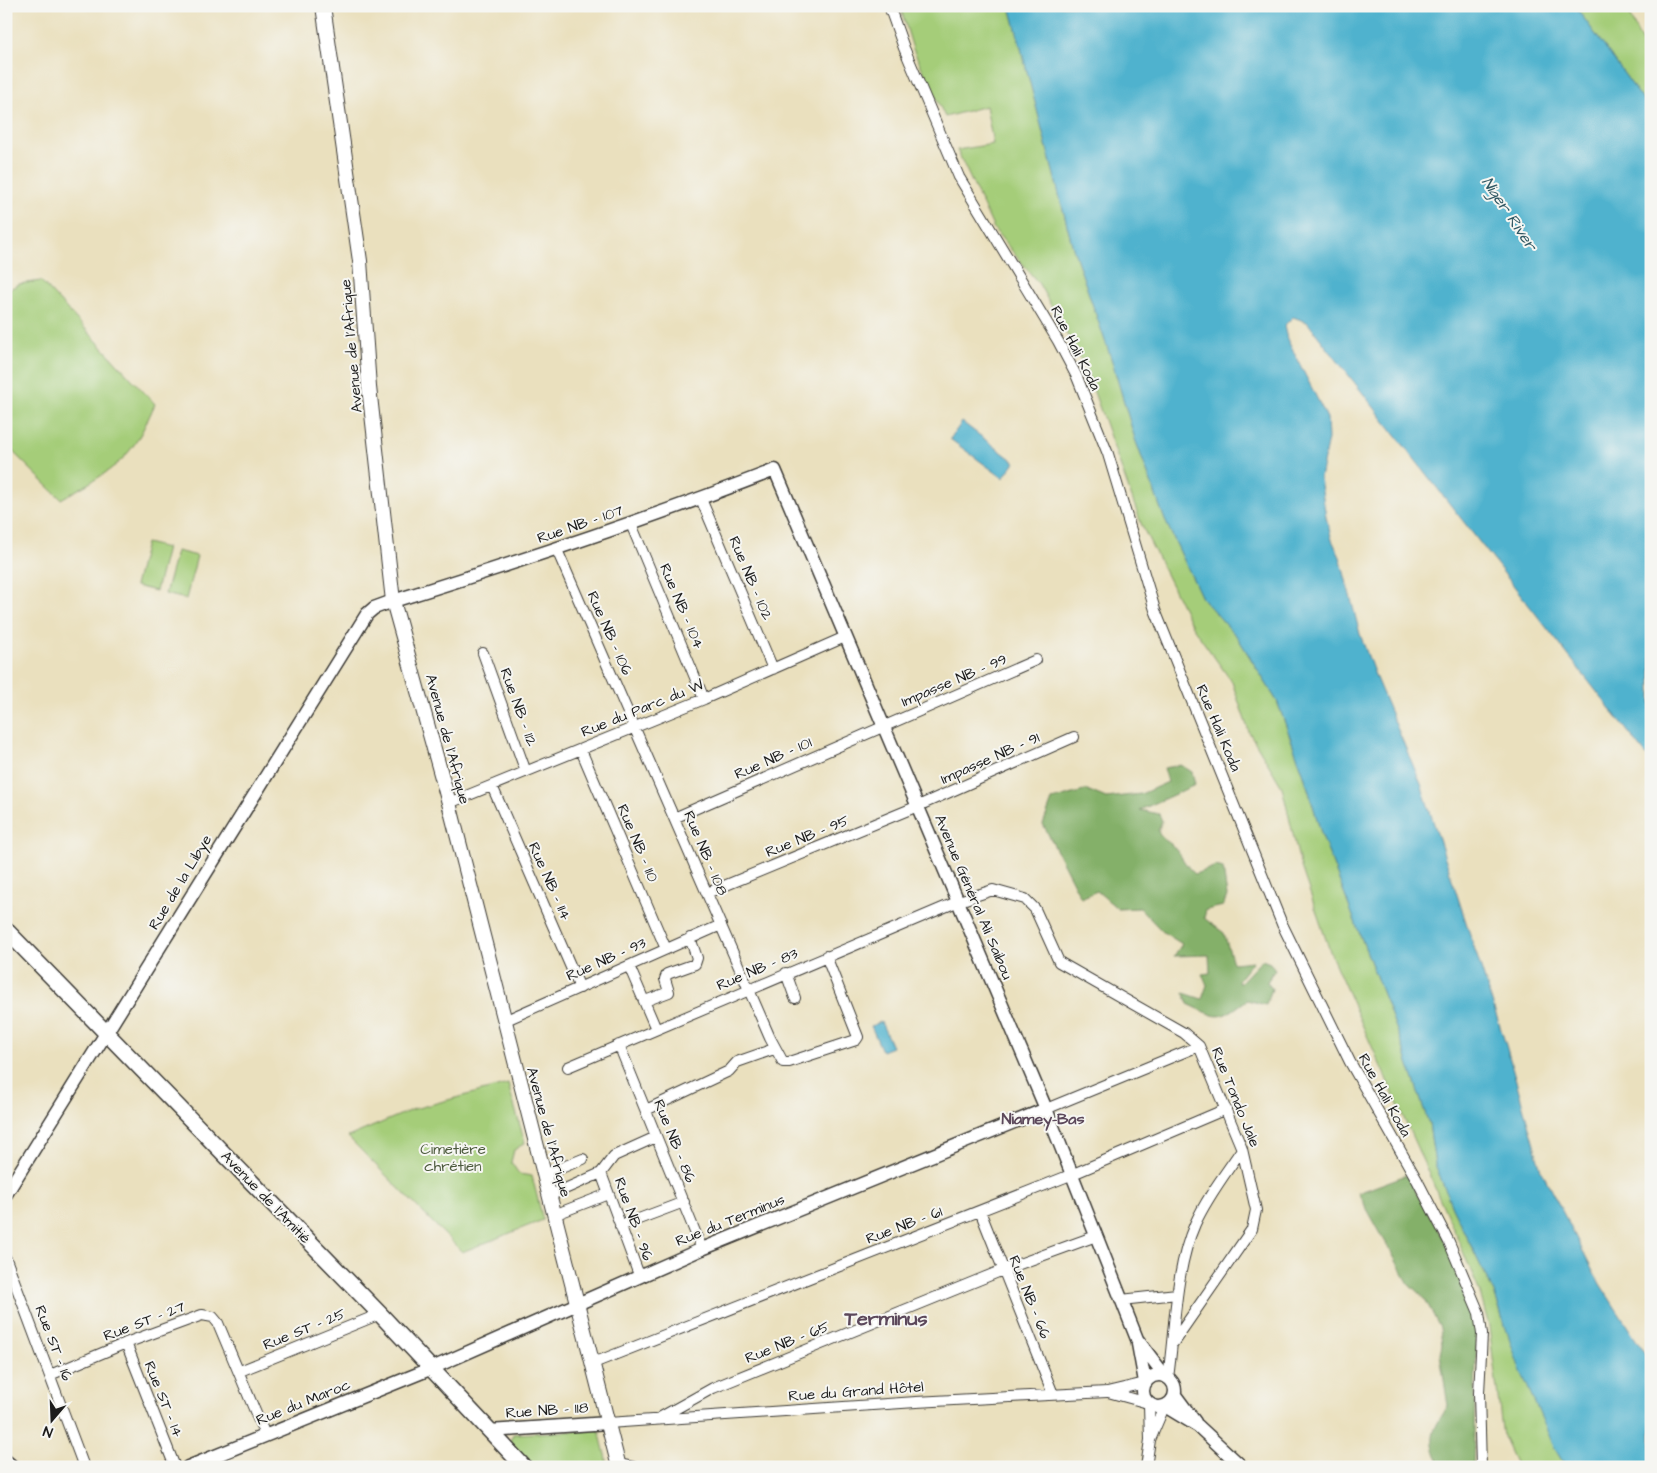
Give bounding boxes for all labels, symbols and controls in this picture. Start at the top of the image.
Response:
water label: Niger River [1476,173,1543,257]
street label: Avenue de l'Afrique [335,278,368,414]
street label: Rue Hali Koda [1045,302,1106,395]
street label: Rue NB - 107 [534,500,626,549]
street label: Rue NB - 102 [723,533,778,624]
street label: Rue NB - 104 [654,560,709,652]
street label: Rue NB - 106 [582,588,638,679]
street label: Impasse NB - 99 [898,649,1010,712]
street label: Rue NB - 112 [495,665,542,749]
street label: Avenue de l'Afrique [420,672,475,806]
street label: Rue du Parc du W [578,674,706,743]
street label: Rue Hali Koda [1191,681,1246,775]
street label: Impasse NB - 91 [937,727,1043,790]
street label: Rue NB - 101 [731,732,815,785]
street label: Rue NB - 110 [612,801,664,886]
street label: Rue NB - 108 [678,808,733,899]
street label: Rue NB - 95 [762,810,852,863]
street label: Avenue Général Ali Saibou [929,811,1018,983]
street label: Rue de la Libye [144,831,218,934]
street label: Rue NB - 114 [523,839,576,923]
street label: Rue NB - 93 [563,932,650,986]
street label: Rue NB - 83 [713,943,801,996]
street label: Rue Tondo Jale [1206,1044,1265,1150]
street label: Rue Hali Koda [1353,1050,1416,1141]
street label: Avenue de l'Afrique [521,1065,576,1199]
street label: Rue NB - 86 [648,1096,701,1187]
district label: Niamey-Bas [1002,1108,1085,1131]
park label: Cimetière chrétien [420,1139,486,1177]
street label: Avenue de l'Amitié [216,1146,315,1248]
street label: Rue NB - 96 [609,1175,658,1264]
street label: Rue du Terminus [672,1189,788,1252]
street label: Rue NB - 61 [863,1201,946,1250]
street label: Rue NB - 66 [1003,1252,1056,1342]
street label: Rue ST - 27 [100,1296,188,1347]
street label: Rue ST - 16 [29,1302,78,1385]
street label: Rue ST - 25 [260,1303,349,1356]
district label: Terminus [843,1305,928,1333]
street label: Rue NB - 65 [742,1316,833,1369]
street label: Rue ST - 14 [139,1358,188,1440]
street label: Rue du Maroc [253,1374,354,1431]
street label: Rue du Grand Hôtel [788,1376,924,1407]
north arrow [28,1396,78,1446]
street label: Rue NB - 118 [505,1397,589,1424]
text: N [40,1420,56,1442]

